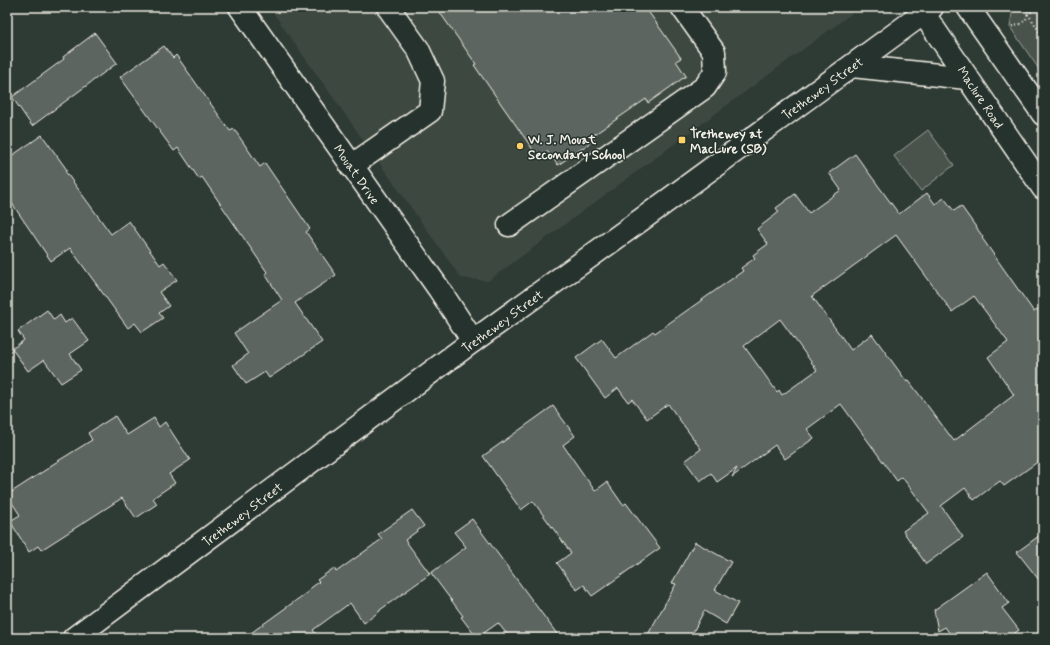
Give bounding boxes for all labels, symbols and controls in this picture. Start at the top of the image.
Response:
street label: Trethewey Street [779,54,867,125]
street label: Maclure Road [953,63,1007,132]
place label: Trethewey at MacLure (SB) [690,126,767,158]
place label: W. J. Mouat Secondary School [527,132,625,164]
marker: Trethewey at MacLure (SB) [677,135,687,145]
marker: W. J. Mouat Secondary School [515,141,525,151]
street label: Mouat Drive [329,142,383,208]
street label: Trethewey Street [459,287,547,358]
street label: Trethewey Street [199,479,287,551]

